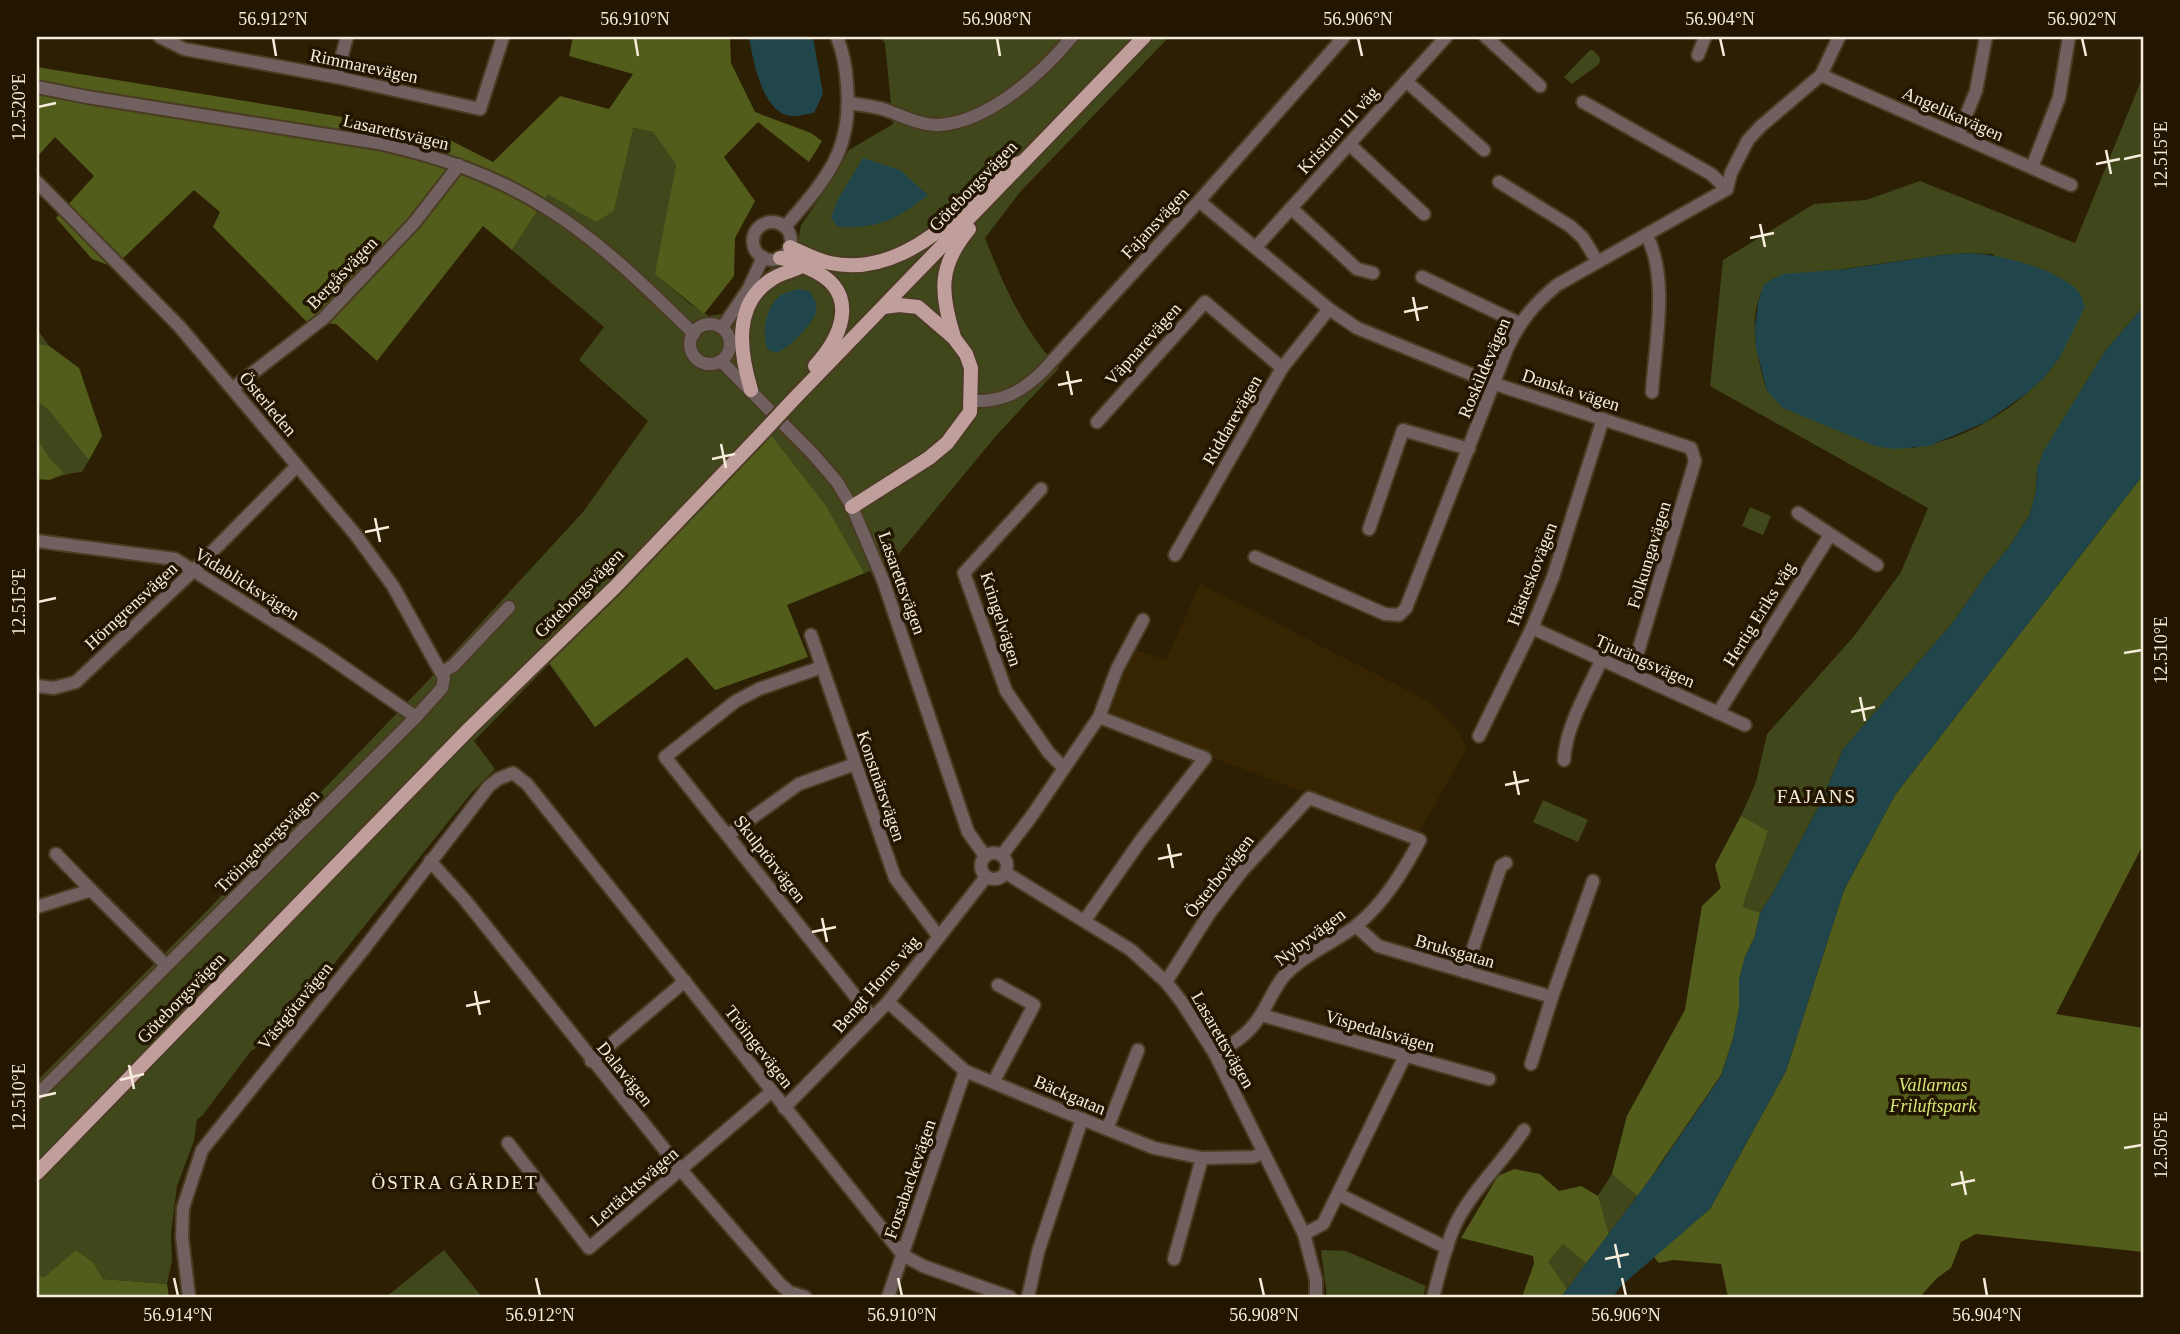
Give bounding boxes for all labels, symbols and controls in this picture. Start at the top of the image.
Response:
text: 56.912°N [238,9,308,29]
text: 56.910°N [600,9,670,29]
text: 56.908°N [962,9,1032,29]
text: 56.906°N [1323,9,1393,29]
text: 56.904°N [1685,9,1755,29]
text: 56.902°N [2047,9,2117,29]
street label: Rimmarevägen [308,45,420,87]
text: 12.520°E [9,73,29,141]
street label: Kristian III väg [1293,82,1383,178]
street label: Angelikavägen [1899,83,2007,145]
street label: Lasarettsvägen [341,110,451,154]
text: 12.515°E [2151,121,2171,189]
street label: Göteborgsvägen [925,137,1021,235]
street label: Fajansvägen [1117,183,1193,263]
street label: Bergåsvägen [303,233,381,313]
street label: Väpnarevägen [1101,299,1185,389]
street label: Roskildevägen [1454,315,1514,421]
street label: Danska vägen [1520,365,1622,415]
street label: Österleden [235,368,301,440]
street label: Riddarevägen [1198,372,1266,468]
street label: Folkungavägen [1623,499,1675,611]
street label: Hästeskovägen [1503,520,1561,628]
street label: Lasarettsvägen [874,529,930,637]
street label: Vidablicksvägen [191,544,303,624]
street label: Göteborgsvägen [530,544,628,642]
street label: Hörngrensvägen [81,558,181,654]
street label: Hertig Eriks väg [1719,558,1799,670]
text: 12.515°E [9,568,29,636]
street label: Kringelvägen [976,569,1026,669]
text: 12.510°E [2151,616,2171,684]
street label: Tjurängsvägen [1592,630,1698,692]
street label: Konstnärsvägen [853,728,909,844]
street label: Tröingebergsvägen [211,785,323,897]
district label: FAJANS [1777,786,1857,807]
street label: Skulptörvägen [730,811,810,907]
street label: Österbovägen [1180,830,1258,922]
street label: Nybyvägen [1271,904,1349,970]
street label: Bruksgatan [1413,930,1497,972]
street label: Bengt Horns väg [828,931,924,1037]
street label: Göteborgsvägen [133,949,229,1047]
street label: Västgötavägen [254,958,336,1054]
street label: Lasarettsvägen [1187,988,1259,1092]
street label: Tröingevägen [721,1002,797,1092]
street label: Vispedalsvägen [1323,1006,1437,1056]
street label: Dalavägen [593,1038,657,1110]
text: 12.510°E [9,1063,29,1131]
street label: Bäckgatan [1031,1071,1109,1119]
park label: Vallarnas Friluftspark [1888,1075,1978,1116]
text: 12.505°E [2151,1111,2171,1179]
street label: Forsabackevägen [880,1117,940,1241]
street label: Lertäcktsvägen [586,1143,682,1231]
district label: ÖSTRA GÄRDET [371,1172,539,1193]
text: 56.914°N [143,1305,213,1325]
text: 56.912°N [505,1305,575,1325]
text: 56.910°N [867,1305,937,1325]
text: 56.908°N [1229,1305,1299,1325]
text: 56.906°N [1591,1305,1661,1325]
text: 56.904°N [1952,1305,2022,1325]

